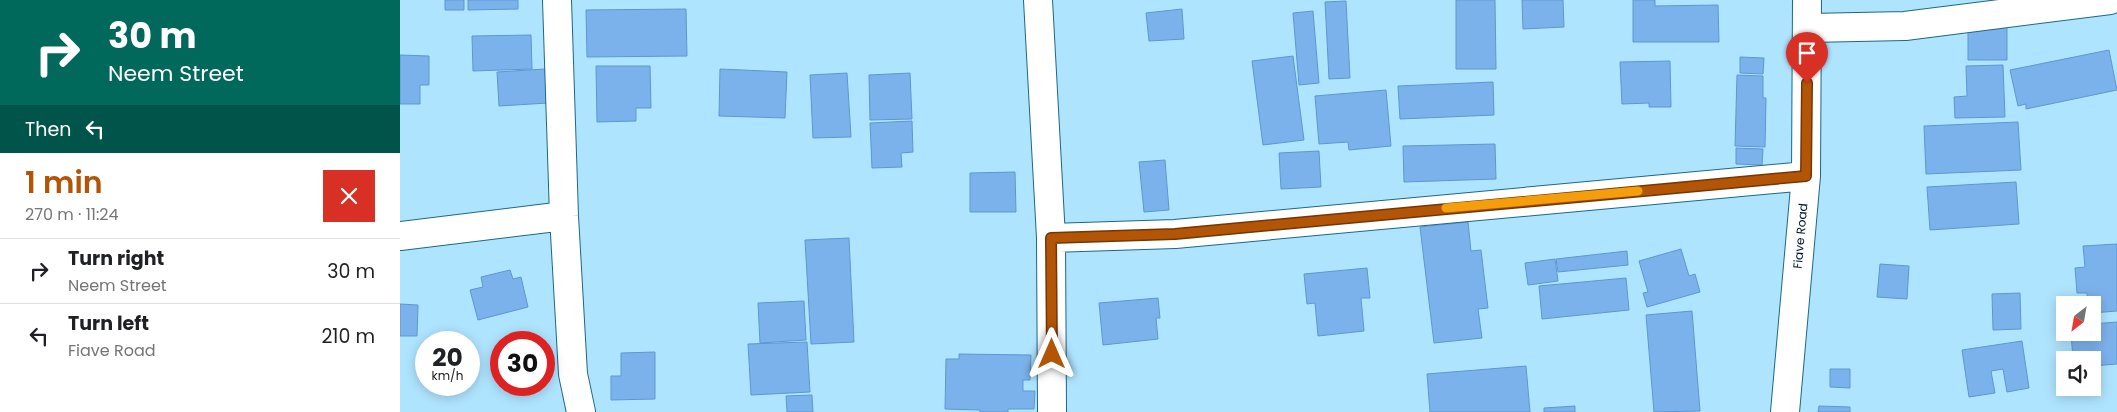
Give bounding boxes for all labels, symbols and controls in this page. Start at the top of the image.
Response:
text: 30 m [108,11,196,60]
icon: right [25,20,90,85]
pin [1786,32,1828,83]
icon: arrive [1793,39,1821,67]
text: Neem Street [108,58,244,89]
icon: left [81,115,109,143]
text: Then [25,116,71,143]
text: 1 min [25,161,103,204]
button: close [323,170,375,222]
text: 270 m · 11:24 [25,203,119,226]
street label: Fiave Road [1789,203,1811,269]
text: Turn right [68,245,164,272]
icon: right [25,257,53,285]
text: 30 m [327,258,375,285]
text: Neem Street [68,274,167,297]
north arrow [2056,296,2101,341]
map controls [2056,296,2101,396]
text: Turn left [68,310,149,337]
icon: left [25,322,53,350]
text: 210 m [321,323,375,350]
position arrow [1025,327,1077,379]
speed limit sign: 30 [490,331,555,396]
text: Fiave Road [68,339,156,362]
text: 20 [432,340,463,375]
button: sound [2056,351,2101,396]
text: km/h [432,367,463,384]

